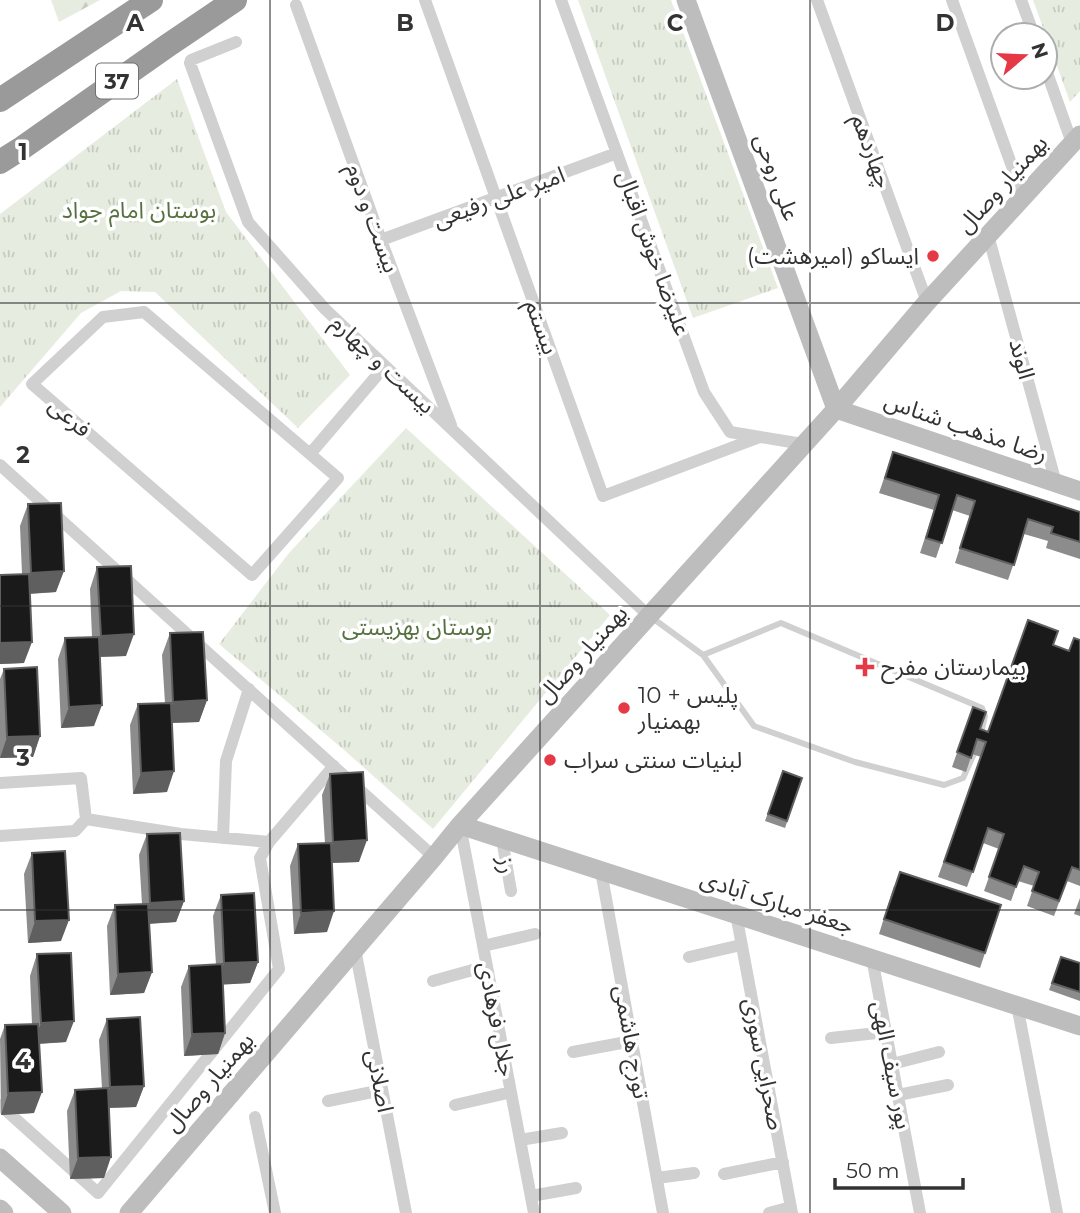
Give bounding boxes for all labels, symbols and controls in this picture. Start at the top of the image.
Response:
text: A [125,9,144,37]
text: B [396,9,414,37]
text: C [667,9,684,37]
text: D [936,9,955,37]
north arrow [989,21,1059,91]
text: N [1026,40,1053,62]
road number: 37 [96,64,138,98]
street label: چهاردهم [843,110,898,193]
street label: بهمنیار وصال [951,129,1053,239]
street label: علی روحی [748,130,806,224]
text: 1 [18,138,28,166]
street label: بیست و دوم [337,160,406,278]
street label: امیر علی رفیعی [429,160,569,234]
street label: علیرضا خوش اقبال [611,167,697,339]
park label: بوستان امام جواد [62,196,216,228]
place label: ایساکو (امیرهشت) [747,242,919,270]
marker: ایساکو (امیرهشت) [925,248,941,264]
street label: بیستم [516,296,565,359]
street label: بیست و چهارم [322,309,441,422]
street label: الوند [1003,336,1041,382]
street label: رضا مذهب شناس [881,386,1051,468]
street label: فرعی [43,391,97,443]
text: 2 [16,441,30,469]
street label: بهمنیار وصال [531,599,633,709]
park label: بوستان بهزیستی [342,613,492,641]
place label: بیمارستان مفرح [881,653,1026,684]
marker: بیمارستان مفرح [855,657,875,677]
place label: پلیس + 10 بهمنیار [637,681,738,735]
marker: پلیس + 10 بهمنیار [616,700,632,716]
text: 3 [15,744,30,772]
place label: لبنیات سنتی سراب [564,746,742,774]
marker: لبنیات سنتی سراب [542,752,558,768]
street label: رز [492,853,522,876]
street label: جعفر مبارک آبادی [697,864,857,940]
street label: جلال فرهادی [472,959,522,1079]
street label: تورج هاشمی [605,983,656,1102]
street label: صحرایی سوری [737,996,791,1132]
street label: پور سیف الهی [865,998,918,1132]
street label: بهمنیار وصال [158,1027,260,1137]
text: 4 [15,1047,31,1075]
street label: اصلانی [360,1047,400,1115]
scale bar [835,1146,963,1190]
text: 50 m [846,1158,900,1183]

